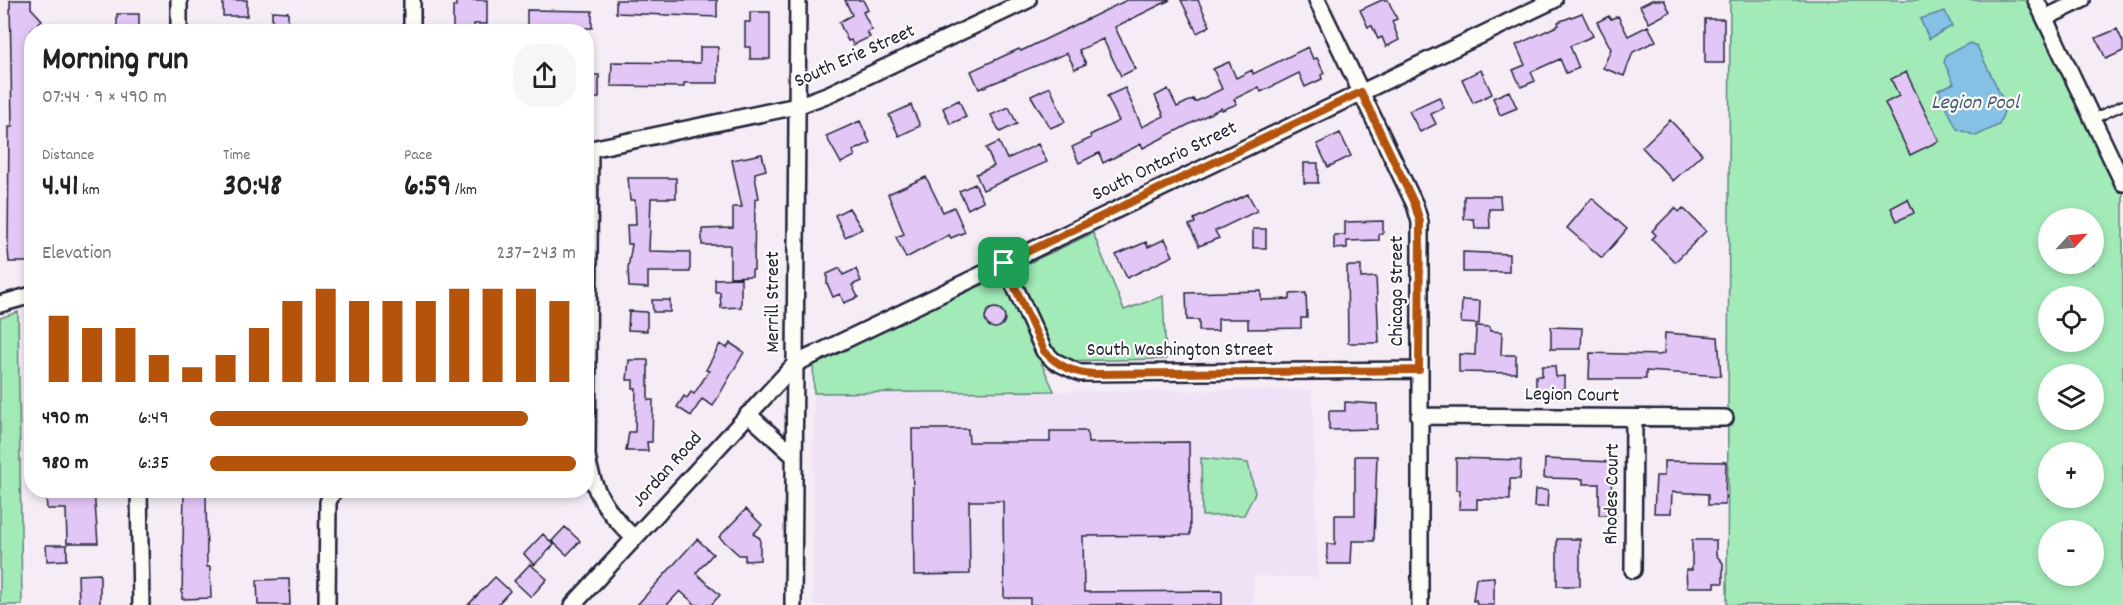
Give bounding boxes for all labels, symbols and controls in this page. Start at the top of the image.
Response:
street label: South Erie Street [790,18,920,96]
text: Morning run [42,38,189,85]
button: share [513,44,576,107]
text: 07:44 · 9 × 490 m [42,84,167,112]
water label: Legion Pool [1931,89,2021,119]
street label: South Ontario Street [1088,115,1242,209]
text: Distance [42,144,94,167]
text: Time [223,144,250,167]
text: Pace [404,144,432,167]
text: 4.41 [42,167,78,210]
text: 30:48 [223,167,282,210]
text: 6:59 [404,167,451,210]
text: km [78,179,100,202]
text: /km [451,179,477,202]
north arrow [2038,208,2104,274]
map controls [2038,208,2104,586]
street label: Chicago Street [1384,236,1412,346]
pin [978,237,1029,288]
text: Elevation [42,240,112,268]
text: 237–243 m [497,240,576,268]
icon: arrive [987,246,1020,279]
street label: Merrill Street [760,251,788,353]
button: locate [2038,286,2104,352]
street label: South Washington Street [1087,337,1273,365]
button: layers [2038,364,2104,430]
street label: Legion Court [1525,381,1619,411]
text: 490 m [42,405,89,433]
text: 6:49 [138,405,169,433]
street label: Jordan Road [626,426,710,514]
button: + [2038,442,2104,508]
street label: Rhodes Court [1598,443,1628,545]
text: 980 m [42,450,88,478]
text: 6:35 [138,450,169,478]
button: − [2038,520,2104,586]

